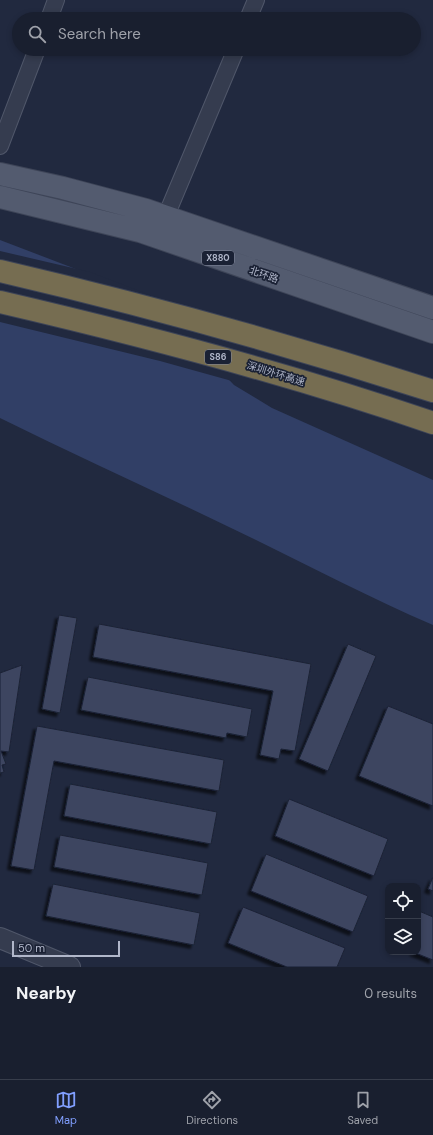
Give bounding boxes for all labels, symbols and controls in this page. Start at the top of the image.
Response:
search box [12,12,421,56]
icon: search [26,23,48,45]
text: Search here [58,24,141,44]
road number: X880 [202,251,234,265]
street label: 北环路 [248,263,280,286]
road number: S86 [205,350,231,364]
street label: 深圳外环高速 [245,358,306,388]
map controls [385,883,421,955]
button: locate [385,883,421,919]
button: layers [385,919,421,955]
scale bar [12,939,120,958]
text: 50 m [18,941,45,955]
text: Nearby [16,982,76,1004]
text: 0 results [364,985,417,1002]
tab: Map [55,1089,77,1127]
tab: Directions [186,1089,238,1127]
tab: Saved [347,1089,378,1127]

